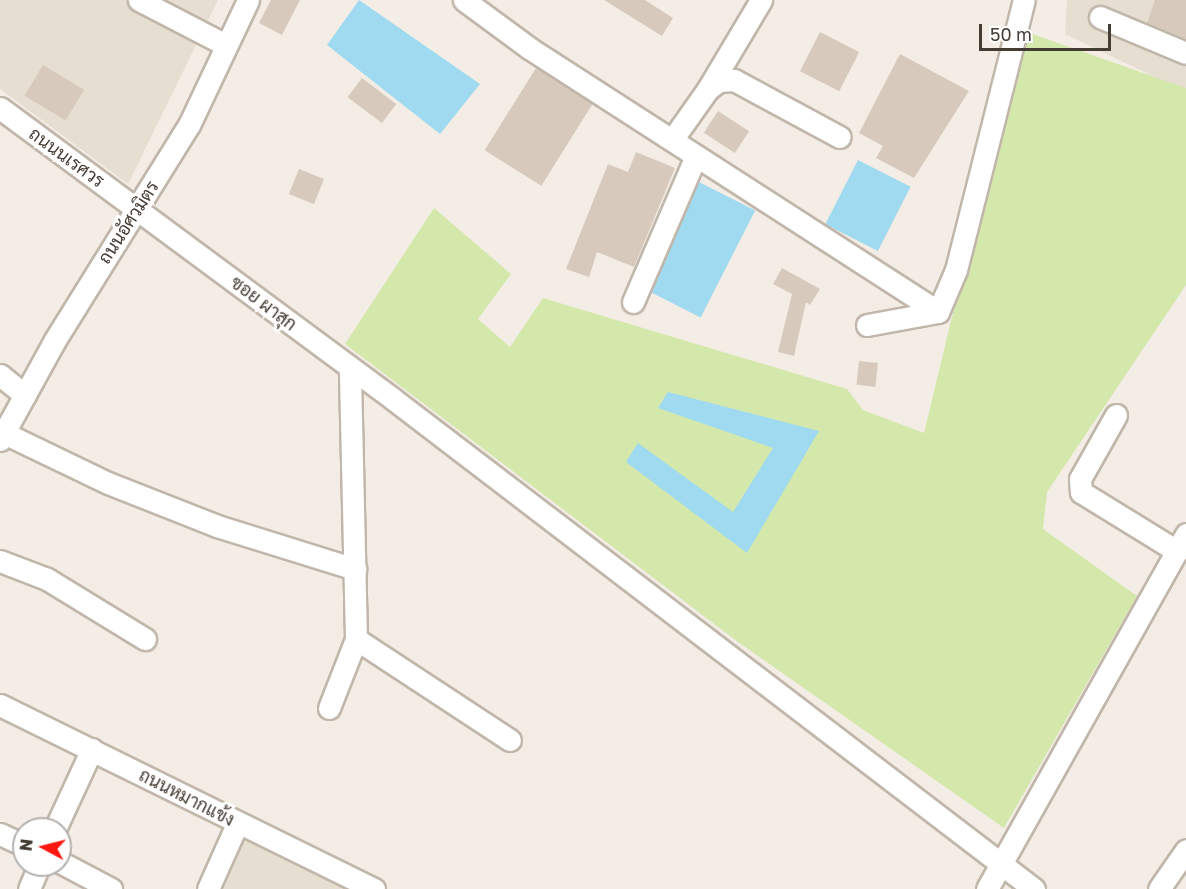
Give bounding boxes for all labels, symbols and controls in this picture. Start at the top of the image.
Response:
scale bar [982,12,1114,50]
text: 50 m [990,23,1032,45]
street label: ถนนนเรศวร [25,122,109,192]
street label: ถนนอัศวมิตร [93,176,163,268]
street label: ซอย ผาสุก [227,271,301,335]
street label: ถนนหมากแข้ง [136,764,238,830]
north arrow [12,817,72,877]
text: N [15,838,37,852]

